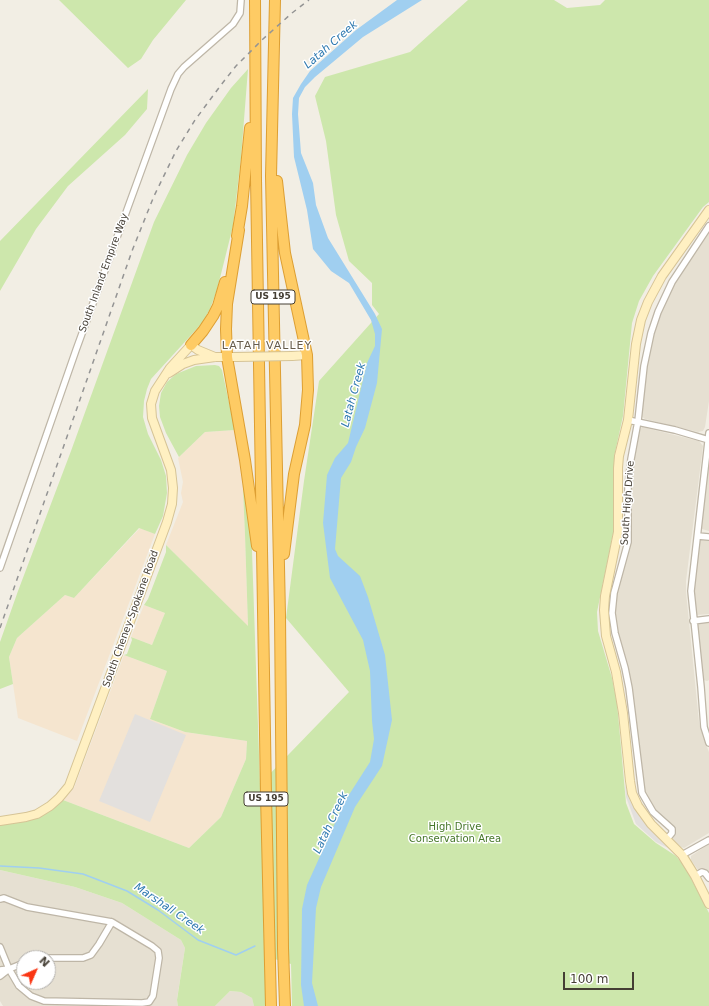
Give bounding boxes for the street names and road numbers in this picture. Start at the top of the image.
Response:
street label: South Inland Empire Way [77,212,131,334]
road number: US 195 [251,290,295,304]
street label: South High Drive [619,460,637,546]
street label: South Cheney-Spokane Road [101,549,161,689]
road number: US 195 [244,792,288,806]

